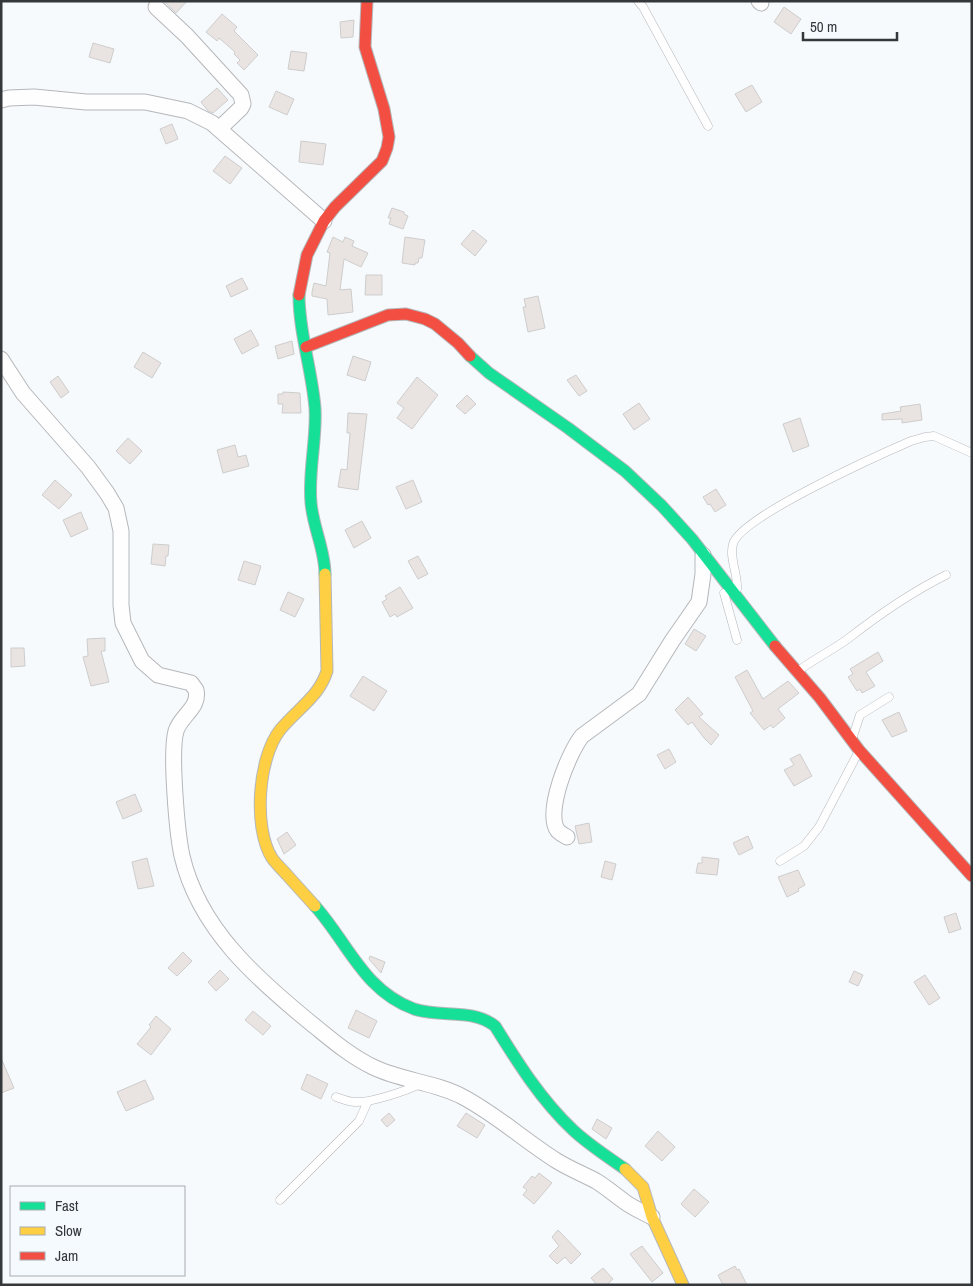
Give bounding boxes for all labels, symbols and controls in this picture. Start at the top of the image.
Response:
scale bar [803,10,897,42]
text: 50 m [810,16,837,37]
legend [10,1186,185,1276]
text: Fast [55,1195,79,1216]
text: Slow [55,1220,82,1241]
text: Jam [55,1245,78,1266]

